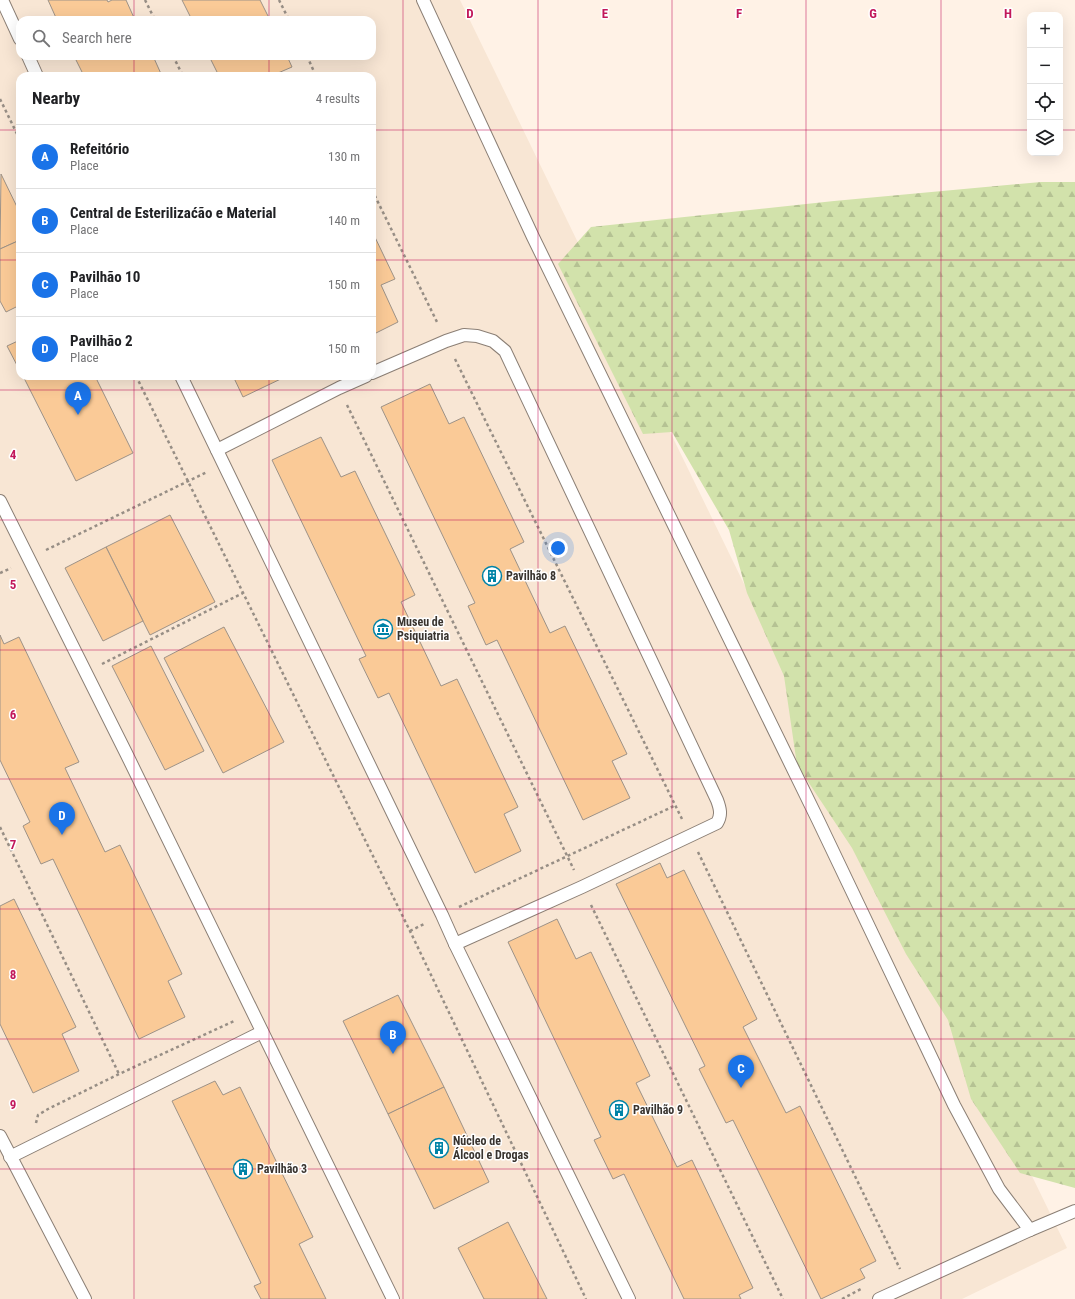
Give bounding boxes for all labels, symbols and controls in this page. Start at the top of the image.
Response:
text: D [466,6,474,21]
text: E [602,6,609,21]
text: F [736,6,742,21]
text: G [869,6,877,21]
text: H [1004,6,1012,21]
map controls [1027,12,1063,156]
button: + [1027,12,1063,48]
search box [16,16,376,60]
icon: search [30,27,52,49]
text: Search here [62,29,132,47]
button: − [1027,48,1063,84]
button: locate [1027,84,1063,120]
text: Nearby [32,88,80,108]
text: 4 results [316,91,360,106]
button: layers [1027,120,1063,156]
text: Refeitório [70,140,129,158]
text: A [41,149,49,164]
text: 130 m [328,149,360,164]
text: Place [70,158,99,173]
text: Central de Esterilizaćão e Material [70,204,276,222]
text: B [41,213,49,228]
text: 140 m [328,213,360,228]
text: Place [70,222,99,237]
text: Pavilhão 10 [70,268,140,286]
text: C [41,277,49,292]
text: 150 m [328,277,360,292]
text: Place [70,286,99,301]
text: Pavilhão 2 [70,332,133,350]
text: D [41,341,49,356]
text: 150 m [328,341,360,356]
text: Place [70,350,99,365]
pin: A [65,382,91,415]
text: 4 [10,447,17,462]
your location [548,538,568,558]
building icon: Pavilhão 8 [481,565,503,587]
place label: Pavilhão 8 [506,569,556,583]
text: 5 [10,577,17,592]
place label: Museu de Psiquiatria [397,615,450,643]
museum icon: Museu de Psiquiatria [372,618,394,640]
text: 6 [10,707,17,722]
pin: D [49,802,75,835]
text: 7 [10,837,17,852]
text: 8 [10,967,16,982]
pin: B [380,1021,406,1054]
pin: C [728,1055,754,1088]
text: 9 [10,1097,16,1112]
building icon: Pavilhão 9 [608,1099,630,1121]
place label: Pavilhão 9 [633,1103,683,1117]
place label: Núcleo de Álcool e Drogas [453,1134,529,1162]
building icon: Núcleo de Álcool e Drogas [428,1137,450,1159]
building icon: Pavilhão 3 [232,1158,254,1180]
place label: Pavilhão 3 [257,1162,307,1176]

